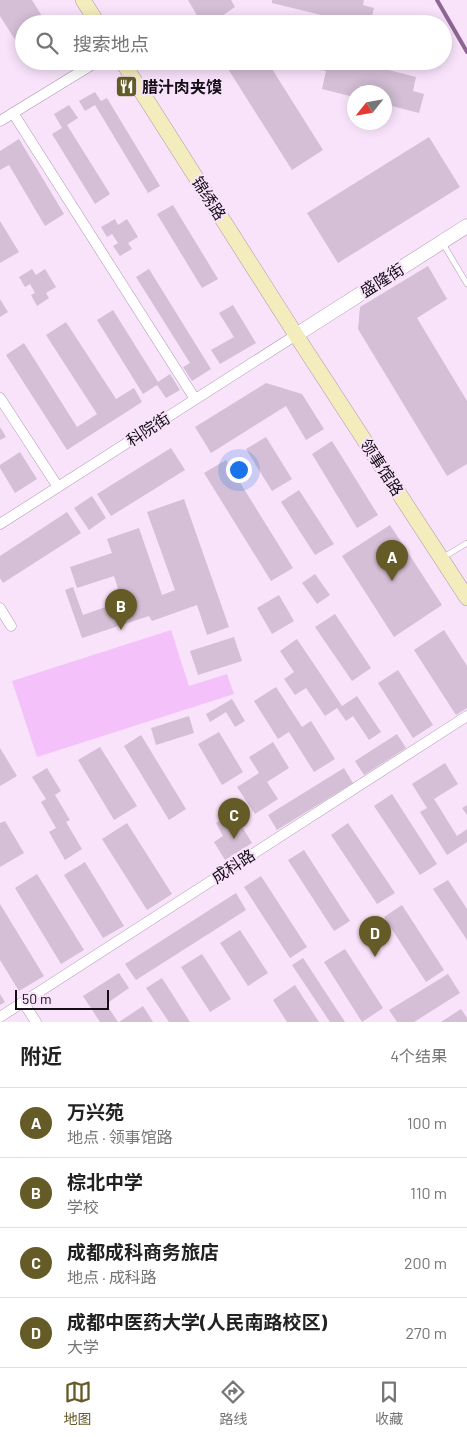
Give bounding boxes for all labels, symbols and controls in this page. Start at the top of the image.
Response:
search box [15,15,452,70]
icon: search [33,29,61,57]
text: 搜索地点 [73,32,149,55]
restaurant icon: 腊汁肉夹馍 [114,75,138,99]
place label: 腊汁肉夹馍 [142,77,222,96]
north arrow [347,85,392,130]
street label: 锦绣路 [188,172,230,223]
street label: 盛隆街 [356,259,407,300]
street label: 科院街 [122,408,173,450]
street label: 领事馆路 [357,435,408,499]
your location [226,457,252,483]
pin: A [376,540,408,581]
pin: B [105,589,137,630]
pin: C [218,798,250,839]
street label: 成科路 [207,845,258,887]
pin: D [359,916,391,957]
scale bar [15,987,109,1010]
text: 50 m [22,990,51,1007]
text: 附近 [20,1043,62,1068]
text: 4个结果 [390,1046,447,1065]
text: 万兴苑 [67,1100,124,1123]
text: A [31,1113,41,1132]
text: 100 m [407,1113,447,1132]
text: 地点 · 领事馆路 [67,1127,173,1146]
text: 棕北中学 [67,1170,143,1193]
text: B [31,1183,41,1202]
text: 110 m [410,1183,447,1202]
text: 学校 [67,1197,99,1216]
text: 成都成科商务旅店 [67,1240,219,1263]
text: C [31,1253,41,1272]
text: 200 m [404,1253,447,1272]
text: 地点 · 成科路 [67,1267,157,1286]
text: 成都中医药大学(人民南路校区) [67,1310,327,1333]
text: D [31,1323,41,1342]
text: 270 m [405,1323,447,1342]
text: 大学 [67,1337,99,1356]
tab: 地图 [64,1378,92,1428]
tab: 路线 [219,1378,247,1428]
tab: 收藏 [375,1378,403,1428]

